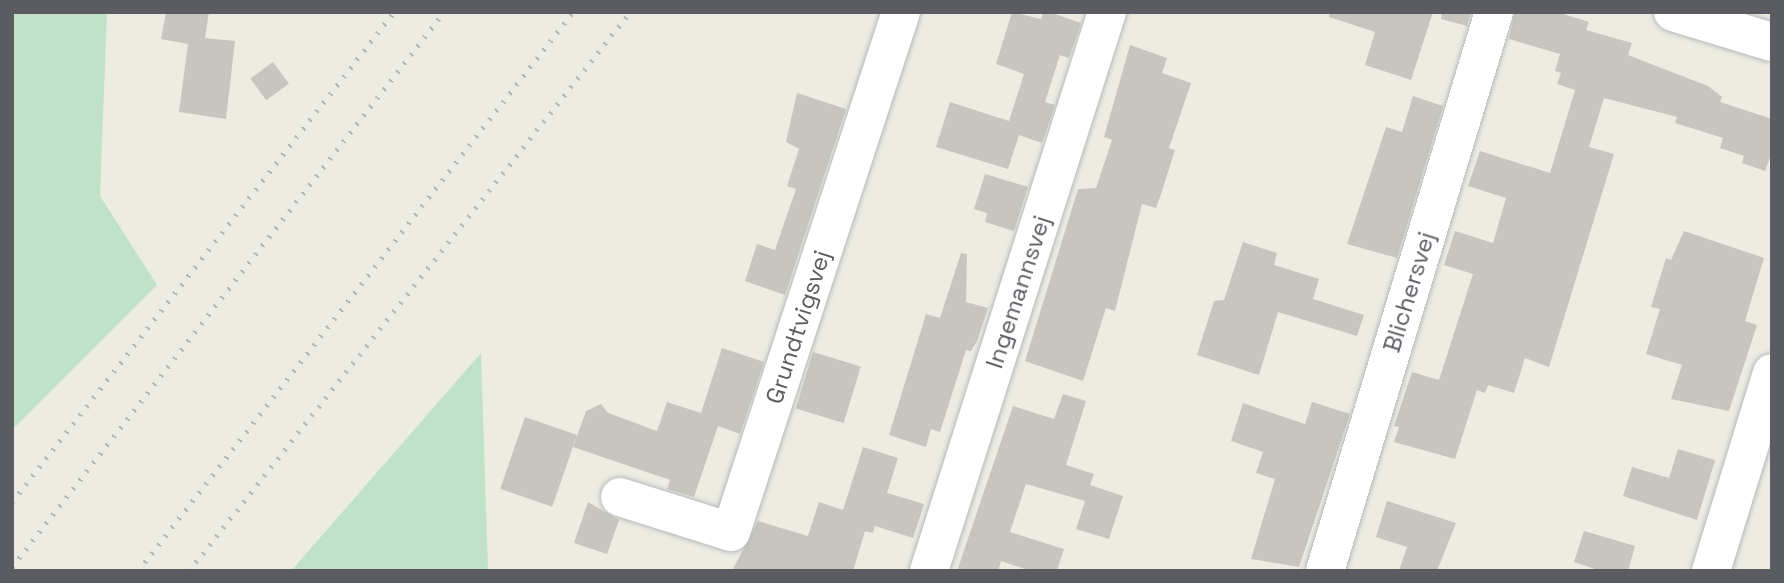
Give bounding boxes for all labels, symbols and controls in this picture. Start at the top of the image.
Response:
street label: Ingemannsvej [980,212,1056,372]
street label: Blichersvej [1377,228,1441,356]
street label: Grundtvigsvej [760,247,836,407]

